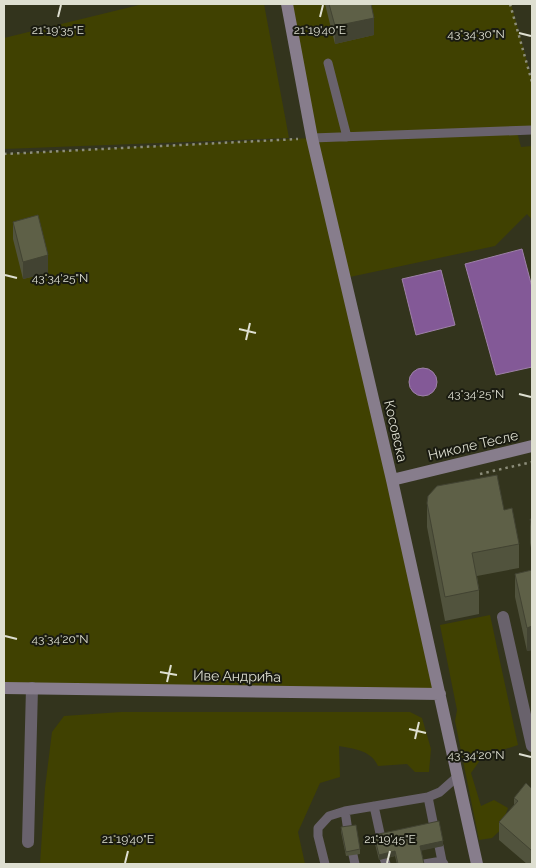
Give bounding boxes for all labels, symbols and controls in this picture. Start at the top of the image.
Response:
text: 21°19'35"E [32,23,84,37]
text: 21°19'40"E [294,23,346,37]
text: 43°34'30"N [447,27,505,41]
text: 43°34'25"N [32,271,88,285]
text: 43°34'25"N [448,387,504,401]
street label: Косовска [381,399,411,463]
street label: Николе Тесле [426,427,520,463]
text: 43°34'20"N [31,632,89,646]
street label: Иве Андрића [193,667,281,685]
text: 43°34'20"N [447,748,505,762]
text: 21°19'40"E [102,832,154,846]
text: 21°19'45"E [364,832,416,846]

